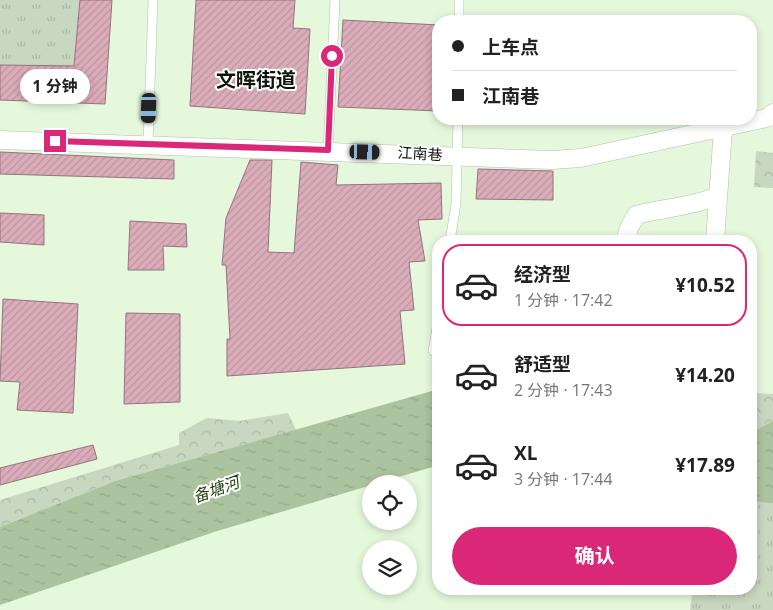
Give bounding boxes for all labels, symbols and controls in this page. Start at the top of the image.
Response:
text: 上车点 [482,34,539,60]
route start [321,45,343,67]
district label: 文晖街道 [216,66,296,93]
callout: 1 分钟 [20,68,90,104]
text: 1 分钟 [32,75,78,97]
text: 江南巷 [482,83,539,109]
car [140,93,157,123]
route end [44,130,66,152]
street label: 江南巷 [397,142,443,164]
car [349,144,380,160]
text: 经济型 [514,261,571,287]
icon: car [454,263,499,308]
text: ¥10.52 [675,272,735,298]
text: 1 分钟 · 17:42 [514,289,613,311]
text: 舒适型 [514,351,571,377]
icon: car [454,353,499,398]
text: ¥14.20 [675,362,735,388]
text: 2 分钟 · 17:43 [514,379,613,401]
text: XL [514,440,537,466]
icon: car [454,443,499,488]
text: ¥17.89 [675,452,735,478]
text: 3 分钟 · 17:44 [514,468,613,490]
water label: 备塘河 [190,469,245,508]
map controls [362,475,417,595]
button: locate [362,475,417,530]
button: 确认 [452,527,737,585]
button: layers [362,540,417,595]

